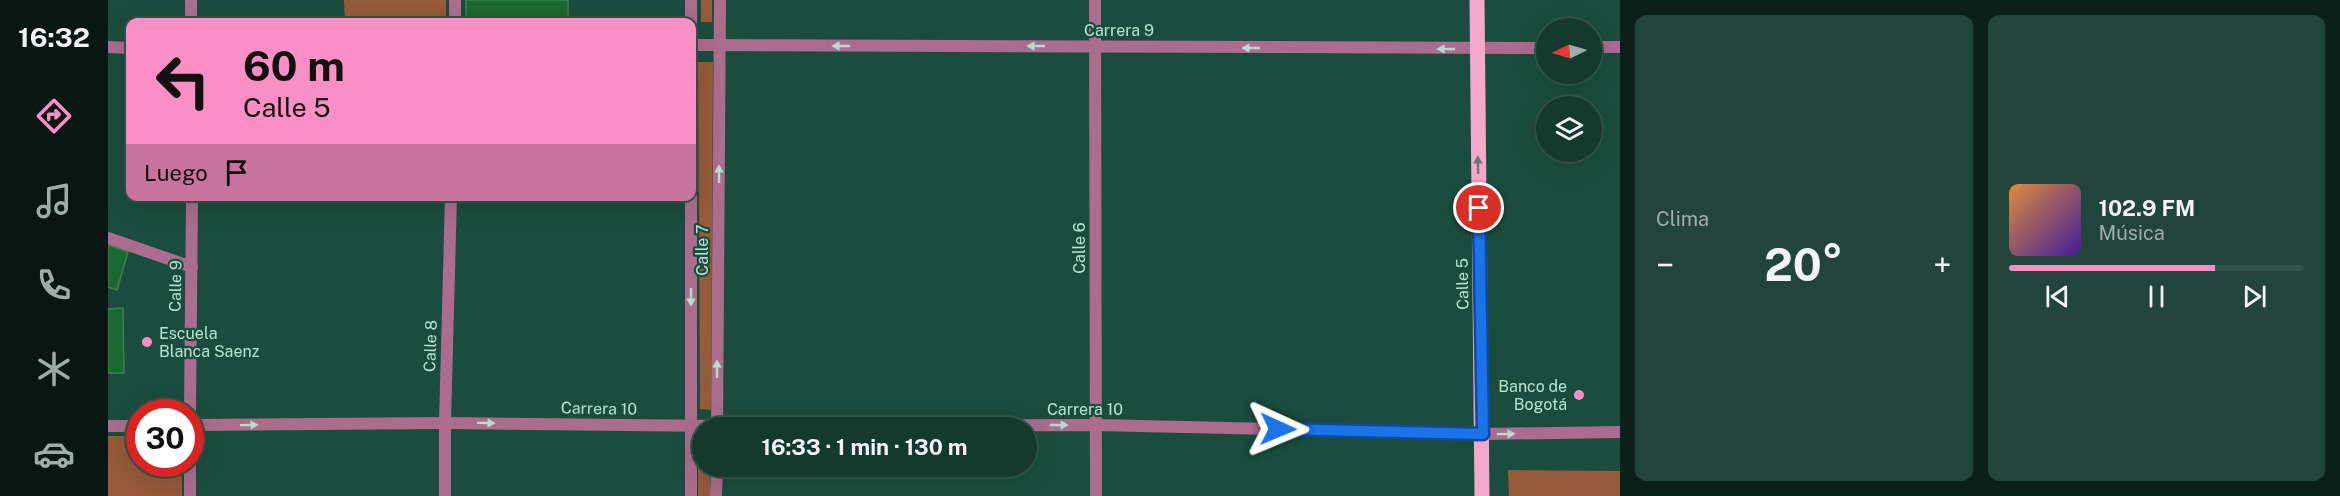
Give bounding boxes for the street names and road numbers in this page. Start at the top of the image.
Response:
street label: Carrera 9 [1084,21,1154,40]
street label: Calle 6 [1070,222,1089,274]
street label: Calle 7 [693,224,712,276]
street label: Calle 5 [1453,258,1472,310]
street label: Calle 9 [166,260,185,312]
street label: Calle 8 [420,320,441,372]
street label: Carrera 10 [561,398,637,419]
street label: Carrera 10 [1047,400,1123,419]

